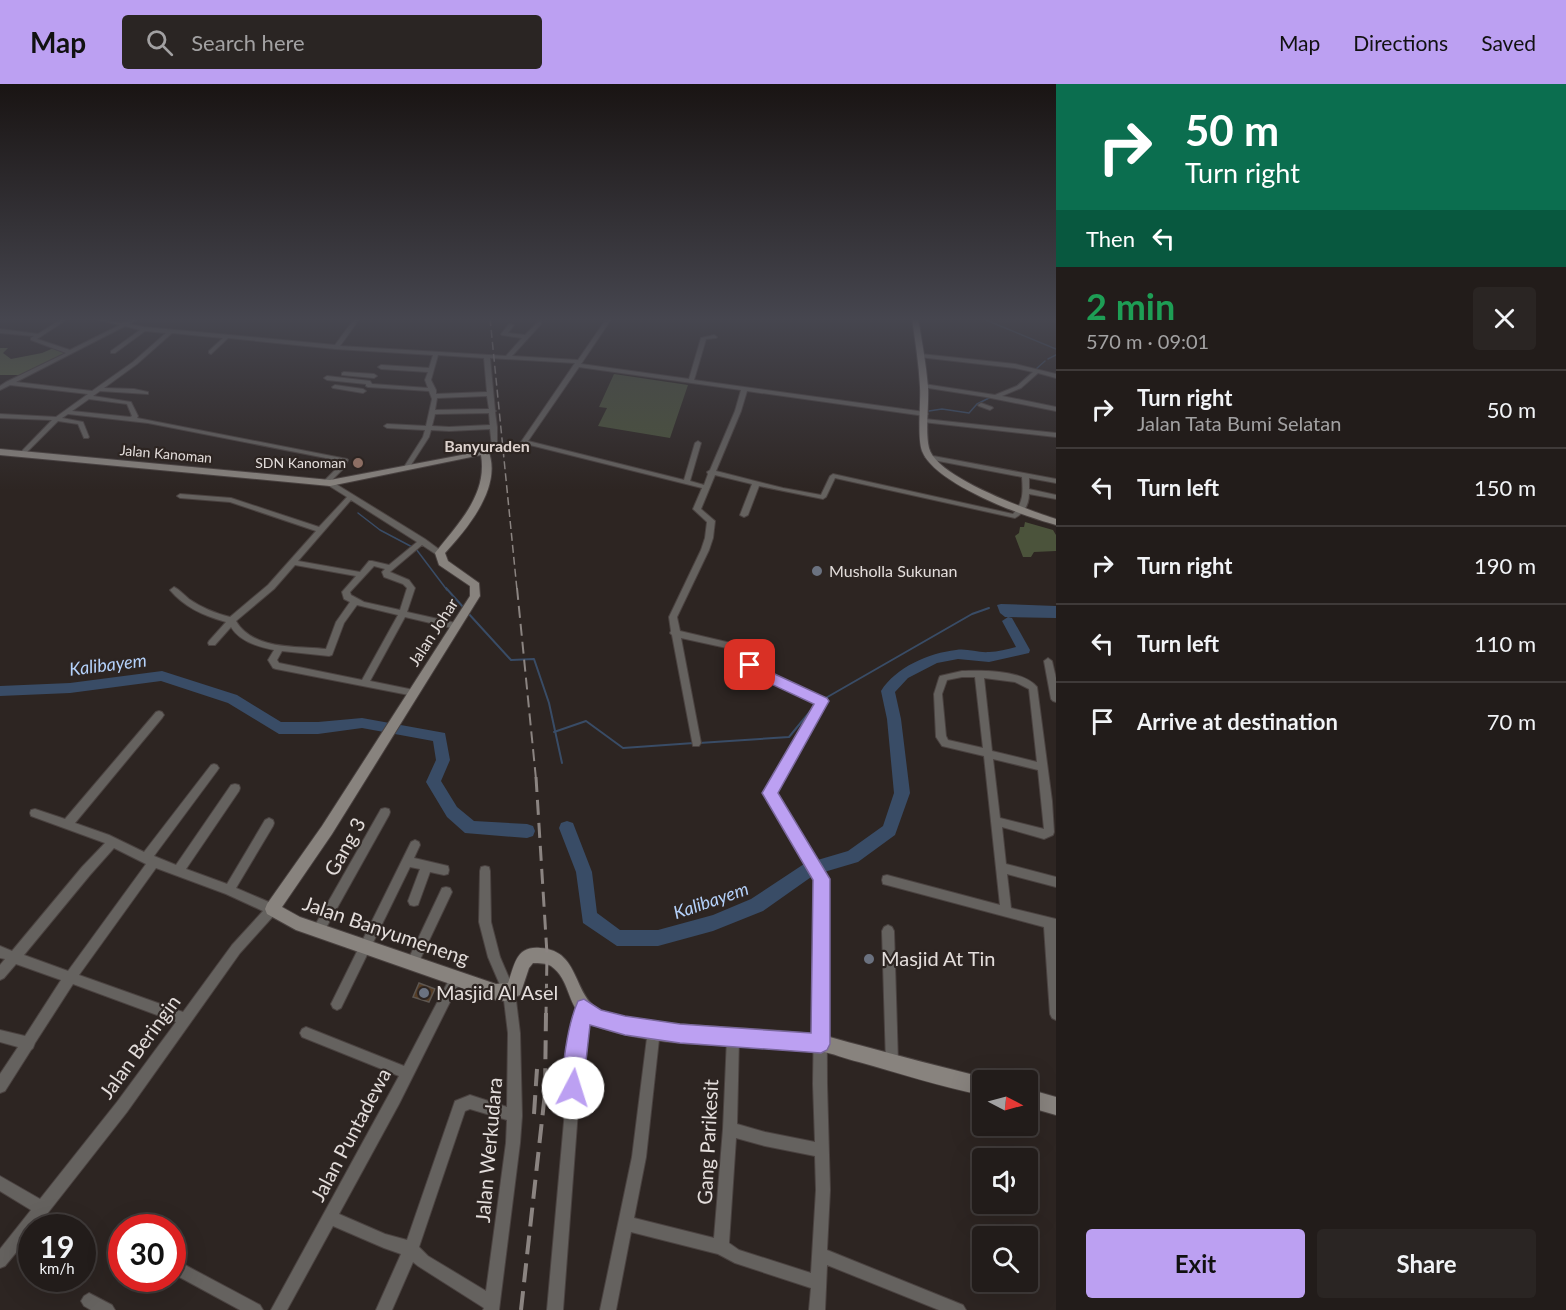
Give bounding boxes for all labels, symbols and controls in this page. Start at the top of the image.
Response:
search box [122,15,542,69]
text: Map [30,25,86,59]
icon: search [143,26,176,59]
text: Search here [191,29,305,56]
text: Map [1279,30,1320,55]
text: Directions [1353,30,1448,55]
text: Saved [1481,30,1536,55]
text: 50 m [1185,105,1279,155]
icon: right [1086,108,1164,186]
text: Turn right [1185,156,1300,189]
icon: left [1147,222,1180,255]
text: Then [1086,225,1135,252]
text: 2 min [1086,284,1175,328]
button: close [1473,287,1536,350]
text: 570 m · 09:01 [1086,329,1209,353]
text: Turn right [1137,384,1232,411]
icon: right [1086,393,1119,426]
text: 50 m [1487,396,1536,423]
text: Jalan Tata Bumi Selatan [1137,411,1341,435]
district label: Banyuraden [444,436,530,455]
street label: Jalan Kanoman [119,441,213,466]
place label: SDN Kanoman [255,454,346,471]
marker: SDN Kanoman [351,456,365,470]
icon: left [1086,471,1119,504]
text: Turn left [1137,474,1219,501]
text: 150 m [1474,474,1536,501]
icon: right [1086,549,1119,582]
text: Turn right [1137,552,1232,579]
text: 190 m [1474,552,1536,579]
place label: Musholla Sukunan [829,561,957,580]
marker: Musholla Sukunan [810,564,824,578]
street label: Jalan Johar [404,594,462,669]
icon: left [1086,627,1119,660]
text: Turn left [1137,630,1219,657]
text: 110 m [1474,630,1536,657]
pin [724,639,775,690]
water label: Kalibayem [68,648,148,680]
icon: arrive [733,648,766,681]
icon: arrive [1086,705,1119,738]
text: Arrive at destination [1137,708,1338,735]
text: 70 m [1487,708,1536,735]
street label: Gang 3 [318,813,370,880]
water label: Kalibayem [670,877,751,923]
street label: Jalan Banyumeneng [300,890,473,970]
place label: Masjid At Tin [881,946,995,970]
marker: Masjid At Tin [862,952,876,966]
place label: Masjid Al Asel [436,980,558,1004]
marker: Masjid Al Asel [417,986,431,1000]
street label: Jalan Beringin [94,990,185,1103]
position arrow [541,1056,605,1120]
street label: Jalan Puntadewa [305,1064,395,1205]
north arrow [972,1070,1038,1136]
map controls [972,1070,1038,1292]
street label: Jalan Werkudara [470,1076,506,1223]
street label: Gang Parikesit [692,1079,722,1205]
button: sound [972,1148,1038,1214]
speed limit sign: 30 [108,1214,186,1292]
button: search [972,1226,1038,1292]
text: 19 [40,1228,74,1264]
button: Exit [1086,1229,1305,1298]
button: Share [1317,1229,1536,1298]
text: km/h [39,1259,75,1277]

